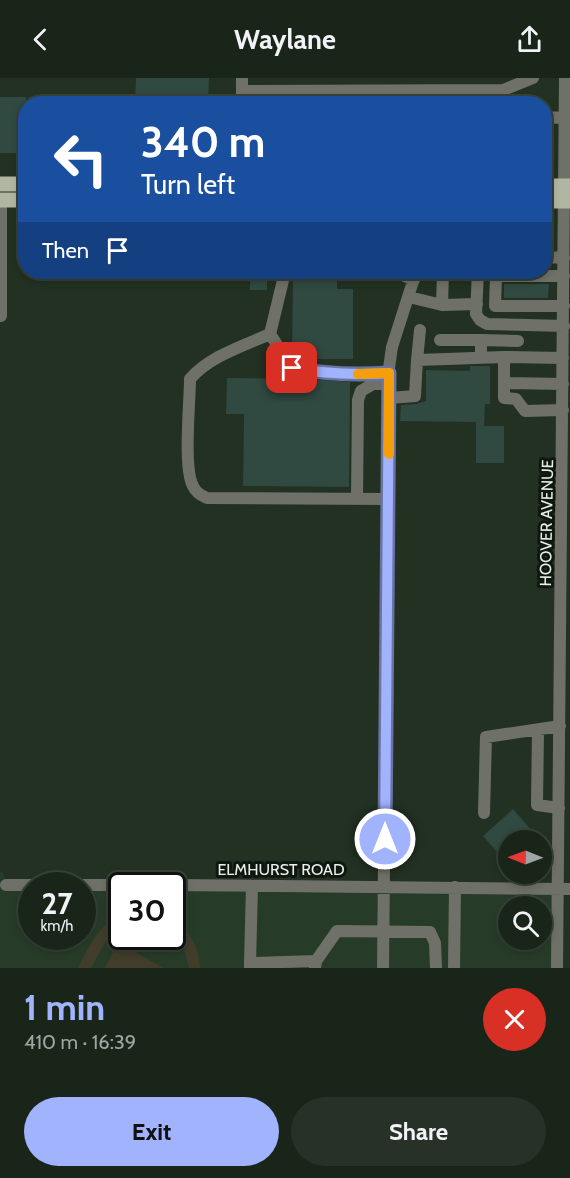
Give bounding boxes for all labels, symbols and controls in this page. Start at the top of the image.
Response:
icon: back [24,23,57,56]
text: Waylane [234,23,336,56]
icon: share [513,23,546,56]
text: 340 m [141,116,265,168]
icon: left [42,120,120,198]
text: Turn left [141,168,235,201]
icon: arrive [101,234,134,267]
text: Then [42,237,89,264]
pin [266,342,317,393]
icon: arrive [275,351,308,384]
street label: HOOVER AVENUE [536,459,557,587]
position arrow [353,807,417,871]
north arrow [498,830,552,884]
map controls [498,830,552,950]
street label: ELMHURST ROAD [217,860,345,879]
speed limit sign: 30 [108,872,186,950]
text: 27 [41,885,73,922]
button: search [498,896,552,950]
text: km/h [41,917,73,935]
text: 1 min [24,985,105,1029]
button: close [483,988,546,1051]
text: 410 m · 16:39 [24,1030,136,1054]
button: Exit [24,1097,279,1166]
button: Share [291,1097,546,1166]

